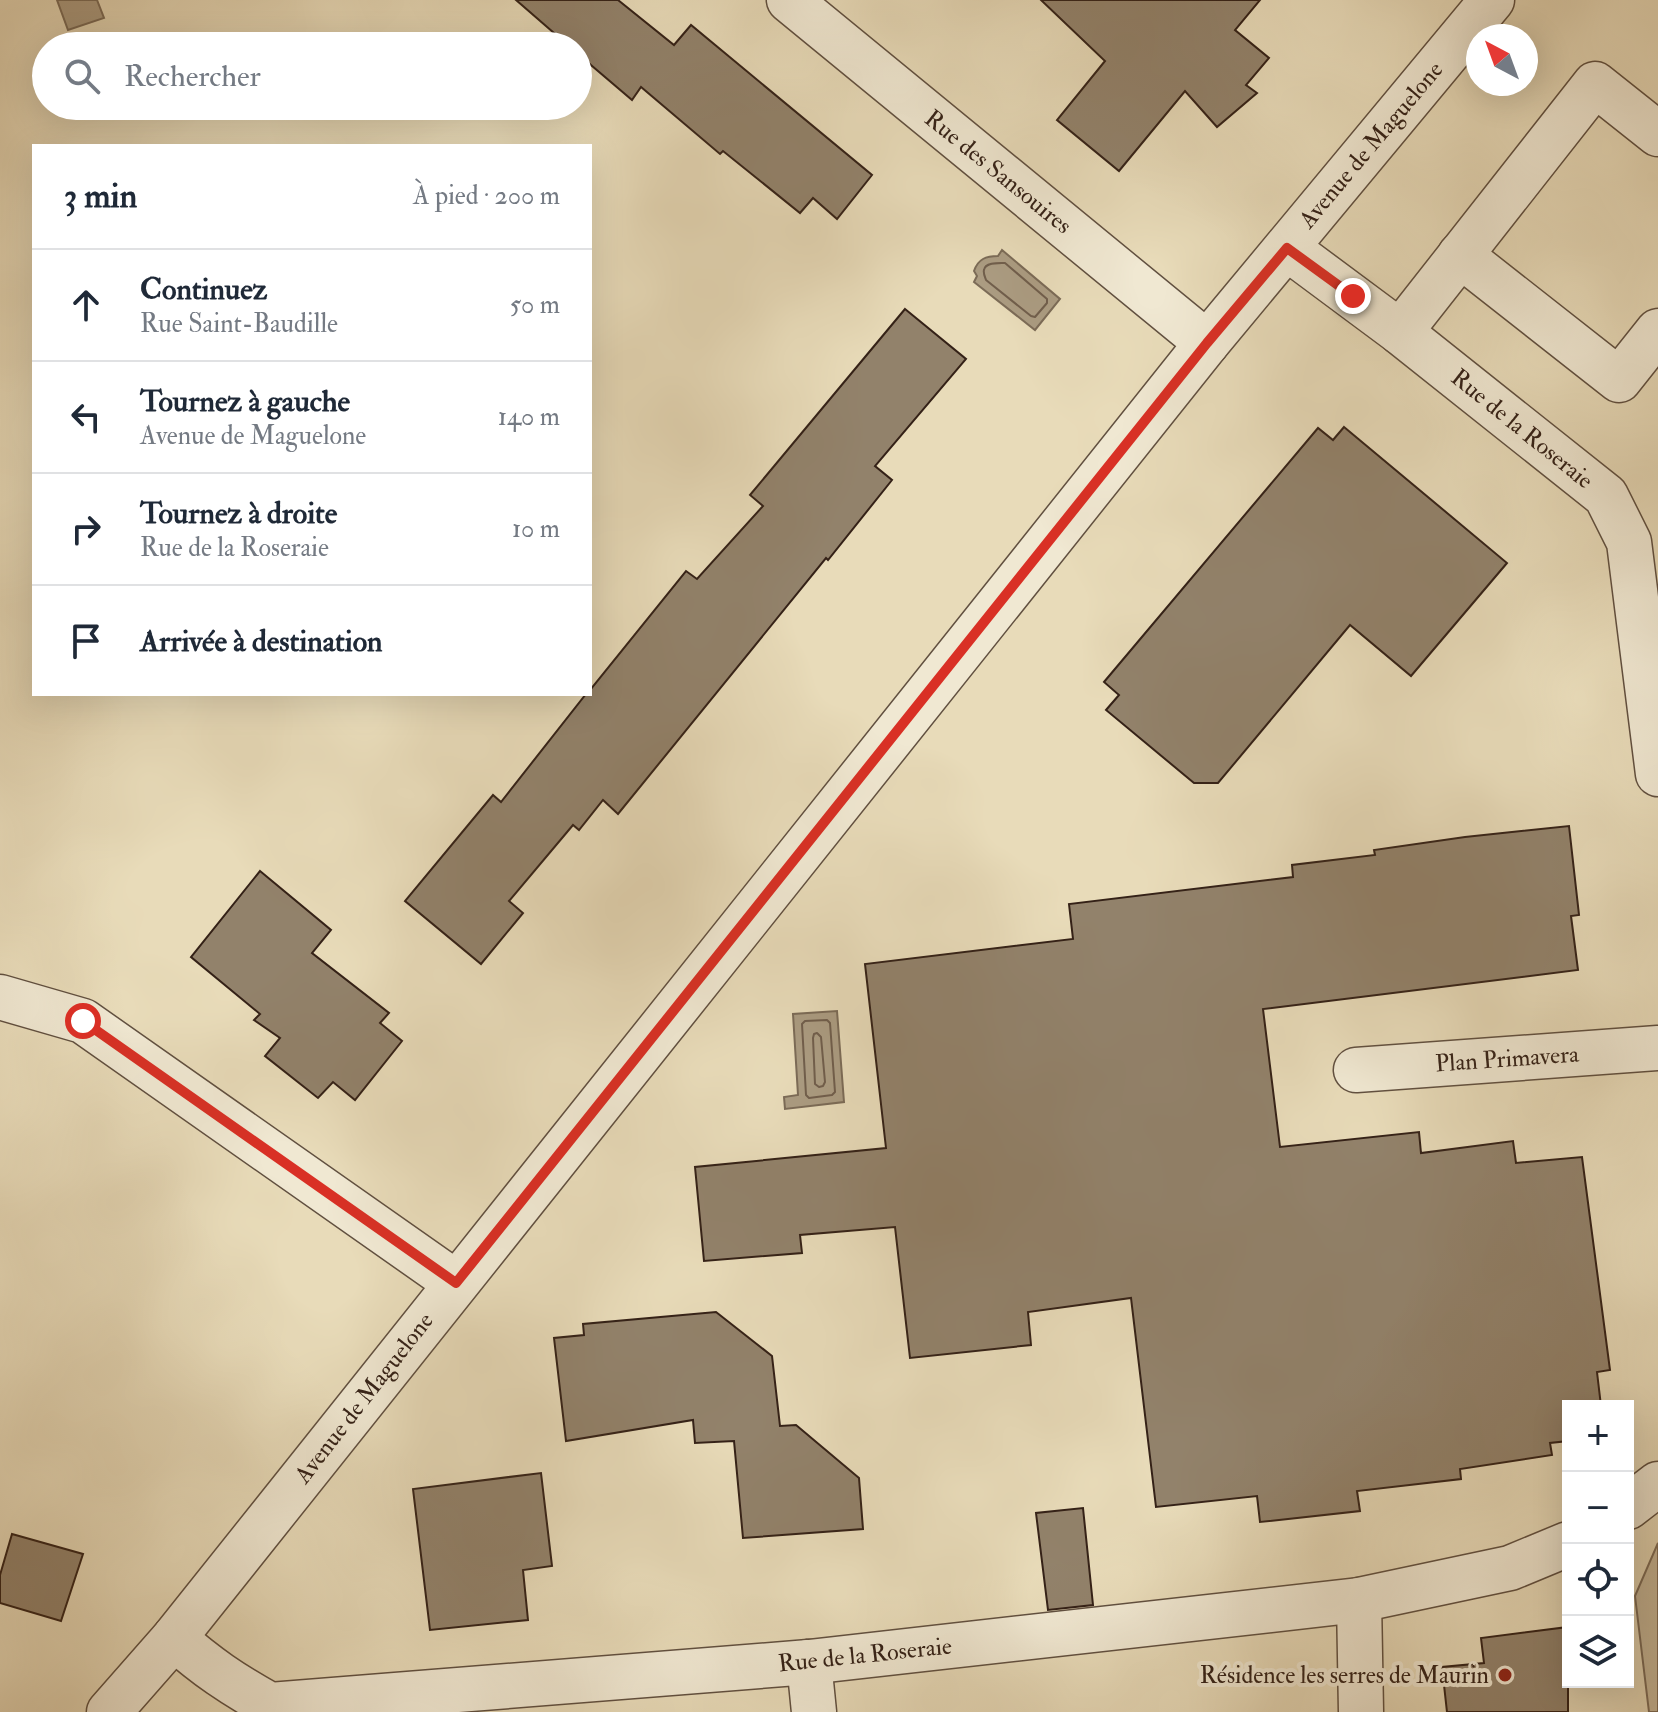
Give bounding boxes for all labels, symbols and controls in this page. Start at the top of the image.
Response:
north arrow [1466,24,1538,96]
search box [32,32,592,120]
icon: search [60,54,104,98]
street label: Avenue de Maguelone [1291,55,1450,236]
text: Rechercher [124,58,261,95]
street label: Rue des Sansouires [918,103,1078,241]
text: 3 min [64,175,137,218]
text: À pied · 200 m [413,180,560,212]
text: Continuez [140,271,267,308]
route end [1335,278,1371,314]
icon: ahead [64,283,108,327]
text: 50 m [510,289,560,321]
text: Rue Saint-Baudille [140,308,338,340]
street label: Rue de la Roseraie [1445,362,1599,496]
text: Tournez à gauche [140,383,350,420]
icon: left [64,395,108,439]
text: 140 m [498,401,560,433]
text: Avenue de Maguelone [140,420,366,452]
text: Tournez à droite [140,495,337,532]
icon: right [64,507,108,551]
text: 10 m [512,513,560,545]
text: Rue de la Roseraie [140,532,329,564]
icon: arrive [64,619,108,663]
text: Arrivée à destination [140,623,383,660]
route start [65,1003,101,1039]
street label: Plan Primavera [1434,1038,1581,1079]
street label: Avenue de Maguelone [287,1306,440,1491]
map controls [1562,1400,1634,1688]
button: + [1562,1400,1634,1472]
button: − [1562,1472,1634,1544]
button: locate [1562,1544,1634,1616]
button: layers [1562,1616,1634,1688]
street label: Rue de la Roseraie [777,1630,953,1680]
place label: Résidence les serres de Maurin [1200,1660,1489,1691]
marker: Résidence les serres de Maurin [1496,1666,1514,1684]

